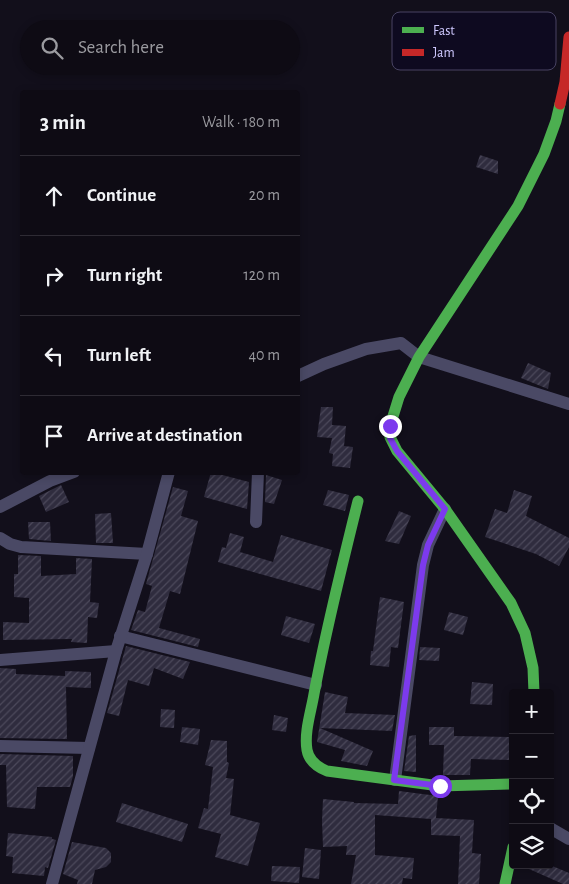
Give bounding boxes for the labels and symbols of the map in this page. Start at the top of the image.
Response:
legend [392,12,556,70]
text: Fast [433,24,455,38]
text: Jam [433,46,455,60]
route end [379,415,402,438]
route start [429,775,452,798]

